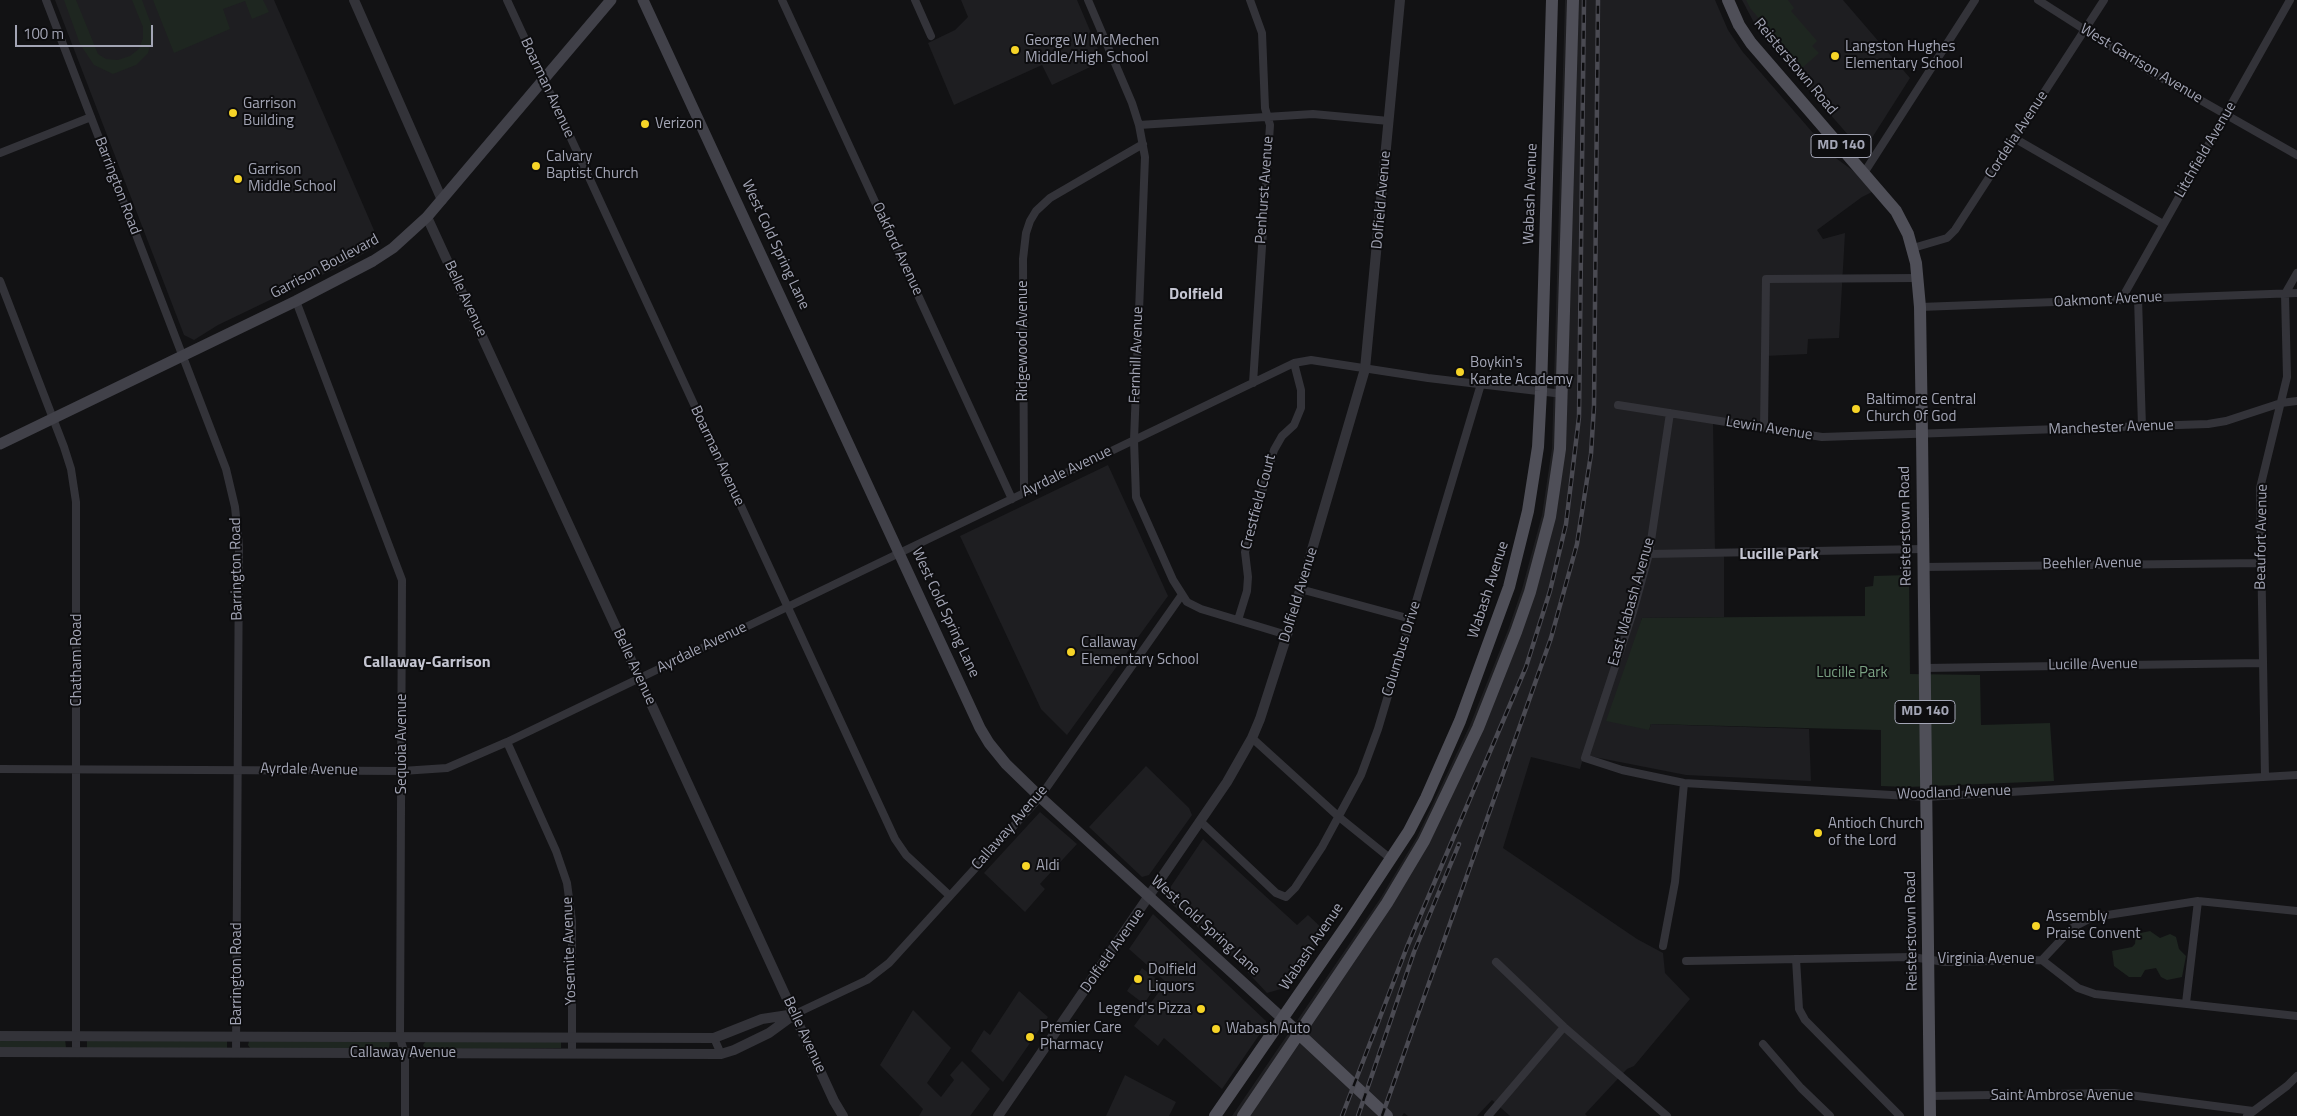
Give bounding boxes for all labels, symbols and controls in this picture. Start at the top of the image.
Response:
scale bar [18,15,155,47]
street label: Reisterstown Road [1749,15,1841,119]
street label: West Garrison Avenue [2076,20,2206,108]
text: 100 m [23,22,64,45]
place label: George W McMechen Middle/High School [1025,32,1159,67]
street label: Boarman Avenue [516,35,578,141]
place label: Langston Hughes Elementary School [1845,38,1963,73]
marker: George W McMechen Middle/High School [1009,44,1021,56]
marker: Langston Hughes Elementary School [1829,50,1841,62]
street label: Cordelia Avenue [1982,88,2052,182]
place label: Garrison Building [243,95,296,130]
street label: Litchfield Avenue [2171,99,2241,201]
marker: Garrison Building [227,107,239,119]
place label: Verizon [655,115,702,133]
marker: Verizon [639,118,651,130]
road number: MD 140 [1811,134,1871,158]
street label: Barrington Road [90,135,144,237]
street label: Penhurst Avenue [1252,135,1278,245]
street label: Wabash Avenue [1520,143,1542,245]
place label: Calvary Baptist Church [546,148,639,183]
street label: Dolfield Avenue [1369,150,1395,250]
marker: Calvary Baptist Church [530,160,542,172]
place label: Garrison Middle School [248,161,336,196]
marker: Garrison Middle School [232,173,244,185]
street label: West Cold Spring Lane [737,177,813,313]
street label: Oakford Avenue [868,200,926,298]
street label: Garrison Boulevard [268,231,382,303]
street label: Belle Avenue [440,258,490,340]
street label: Ridgewood Avenue [1014,280,1032,402]
district label: Dolfield [1169,285,1223,305]
street label: Oakmont Avenue [2053,288,2163,312]
street label: Fernhill Avenue [1126,306,1148,404]
place label: Boykin's Karate Academy [1470,354,1573,389]
marker: Boykin's Karate Academy [1454,366,1466,378]
place label: Baltimore Central Church Of God [1866,391,1976,426]
street label: Boarman Avenue [686,403,748,509]
marker: Baltimore Central Church Of God [1850,403,1862,415]
street label: Lewin Avenue [1724,413,1814,445]
street label: Manchester Avenue [2048,417,2174,439]
street label: Ayrdale Avenue [1019,443,1115,501]
street label: Crestfield Court [1238,452,1280,552]
street label: Reisterstown Road [1896,466,1916,586]
street label: Beaufort Avenue [2252,484,2272,590]
street label: Barrington Road [227,517,247,621]
street label: East Wabash Avenue [1605,536,1659,668]
street label: Wabash Avenue [1465,539,1513,641]
street label: West Cold Spring Lane [907,545,983,681]
street label: Dolfield Avenue [1276,545,1322,645]
district label: Lucille Park [1739,545,1819,565]
street label: Beehler Avenue [2042,554,2142,574]
street label: Columbus Drive [1379,599,1425,699]
street label: Chatham Road [68,614,86,706]
street label: Ayrdale Avenue [654,619,750,677]
street label: Belle Avenue [609,626,659,708]
place label: Callaway Elementary School [1081,634,1199,669]
marker: Callaway Elementary School [1065,646,1077,658]
district label: Callaway-Garrison [363,653,491,673]
street label: Lucille Avenue [2048,655,2138,675]
park label: Lucille Park [1816,664,1888,682]
street label: Sequoia Avenue [393,694,411,794]
road number: MD 140 [1895,700,1955,724]
street label: Ayrdale Avenue [260,760,358,780]
street label: Callaway Avenue [968,782,1052,874]
street label: Woodland Avenue [1897,782,2011,804]
place label: Antioch Church of the Lord [1828,815,1923,850]
marker: Antioch Church of the Lord [1812,827,1824,839]
place label: Aldi [1036,857,1060,875]
marker: Aldi [1020,860,1032,872]
street label: Reisterstown Road [1902,871,1922,991]
street label: West Cold Spring Lane [1147,872,1263,980]
street label: Yosemite Avenue [559,897,581,1005]
street label: Wabash Avenue [1276,900,1348,994]
street label: Dolfield Avenue [1077,905,1149,997]
place label: Assembly Praise Convent [2046,908,2141,943]
marker: Assembly Praise Convent [2030,920,2042,932]
street label: Barrington Road [228,922,246,1026]
street label: Virginia Avenue [1937,950,2035,968]
place label: Dolfield Liquors [1148,961,1196,996]
marker: Dolfield Liquors [1132,973,1144,985]
street label: Belle Avenue [779,994,829,1076]
place label: Legend's Pizza [1098,1000,1191,1018]
marker: Legend's Pizza [1195,1003,1207,1015]
place label: Premier Care Pharmacy [1040,1019,1122,1054]
place label: Wabash Auto [1226,1020,1310,1038]
marker: Wabash Auto [1210,1023,1222,1035]
marker: Premier Care Pharmacy [1024,1031,1036,1043]
street label: Callaway Avenue [350,1044,456,1062]
street label: Saint Ambrose Avenue [1991,1087,2133,1105]

